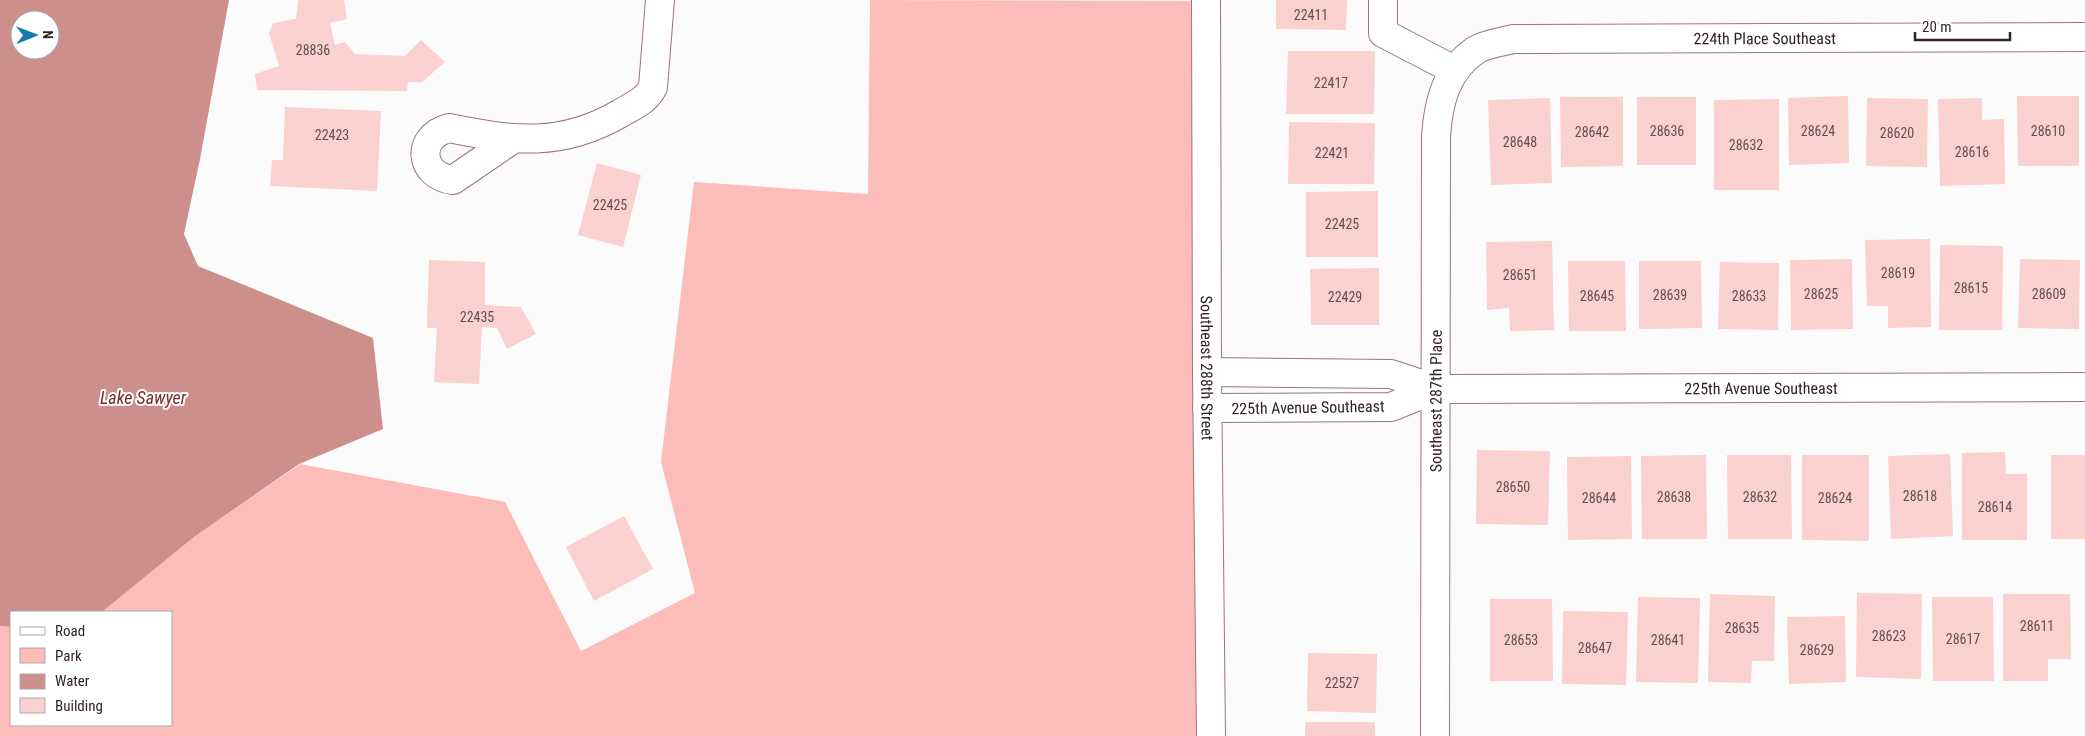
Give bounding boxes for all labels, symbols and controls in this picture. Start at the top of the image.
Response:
house number: 22411 [1294,7,1328,23]
north arrow [10,10,60,60]
scale bar [1915,10,2010,42]
text: 20 m [1922,18,1952,36]
street label: 224th Place Southeast [1694,29,1836,48]
text: N [40,30,56,39]
house number: 28836 [296,42,330,58]
house number: 22417 [1314,75,1348,91]
house number: 28636 [1650,123,1684,139]
house number: 28624 [1801,123,1835,139]
house number: 28610 [2031,123,2065,139]
house number: 28642 [1575,124,1609,140]
house number: 28620 [1880,125,1914,141]
house number: 22423 [315,127,349,143]
house number: 28648 [1503,134,1537,150]
house number: 28632 [1729,137,1763,153]
house number: 28616 [1955,144,1989,160]
house number: 22421 [1315,145,1349,161]
house number: 22425 [593,197,627,213]
house number: 22425 [1325,216,1359,232]
house number: 28619 [1881,265,1915,281]
house number: 28651 [1503,267,1537,283]
house number: 28615 [1954,280,1988,296]
house number: 28625 [1804,286,1838,302]
house number: 28609 [2032,286,2066,302]
house number: 28639 [1653,287,1687,303]
house number: 28645 [1580,288,1614,304]
house number: 28633 [1732,288,1766,304]
house number: 22429 [1328,289,1362,305]
street label: Southeast 288th Street [1197,296,1217,441]
house number: 22435 [460,309,494,325]
street label: Southeast 287th Place [1426,330,1446,472]
street label: 225th Avenue Southeast [1684,379,1838,398]
water label: Lake Sawyer [100,387,187,408]
street label: 225th Avenue Southeast [1231,397,1385,418]
house number: 28650 [1496,479,1530,495]
house number: 28618 [1903,488,1937,504]
house number: 28638 [1657,489,1691,505]
house number: 28632 [1743,489,1777,505]
house number: 28644 [1582,490,1616,506]
house number: 28624 [1818,490,1852,506]
house number: 28614 [1978,499,2012,515]
legend [10,611,172,726]
house number: 28611 [2020,618,2054,634]
house number: 28635 [1725,620,1759,636]
text: Road [55,622,85,640]
house number: 28623 [1872,628,1906,644]
house number: 28617 [1946,631,1980,647]
house number: 28653 [1504,632,1538,648]
house number: 28641 [1651,632,1685,648]
house number: 28647 [1578,640,1612,656]
house number: 28629 [1800,642,1834,658]
text: Park [55,647,82,665]
text: Water [55,672,90,690]
house number: 22527 [1325,675,1359,691]
text: Building [55,697,103,715]

